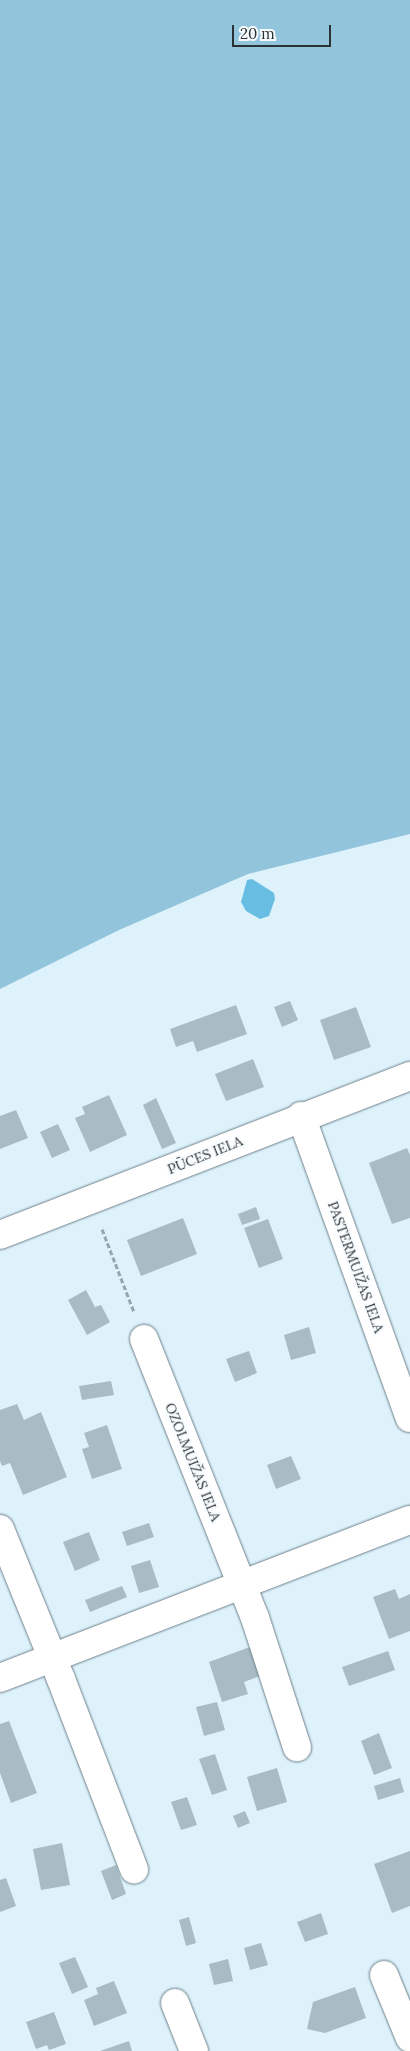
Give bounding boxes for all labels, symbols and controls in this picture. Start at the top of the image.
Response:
scale bar [235,15,334,47]
text: 20 m [240,24,275,43]
street label: PŪCES IELA [165,1132,245,1178]
street label: PASTERMUIŽAS IELA [324,1199,388,1335]
street label: OZOLMUIŽAS IELA [162,1400,224,1524]

